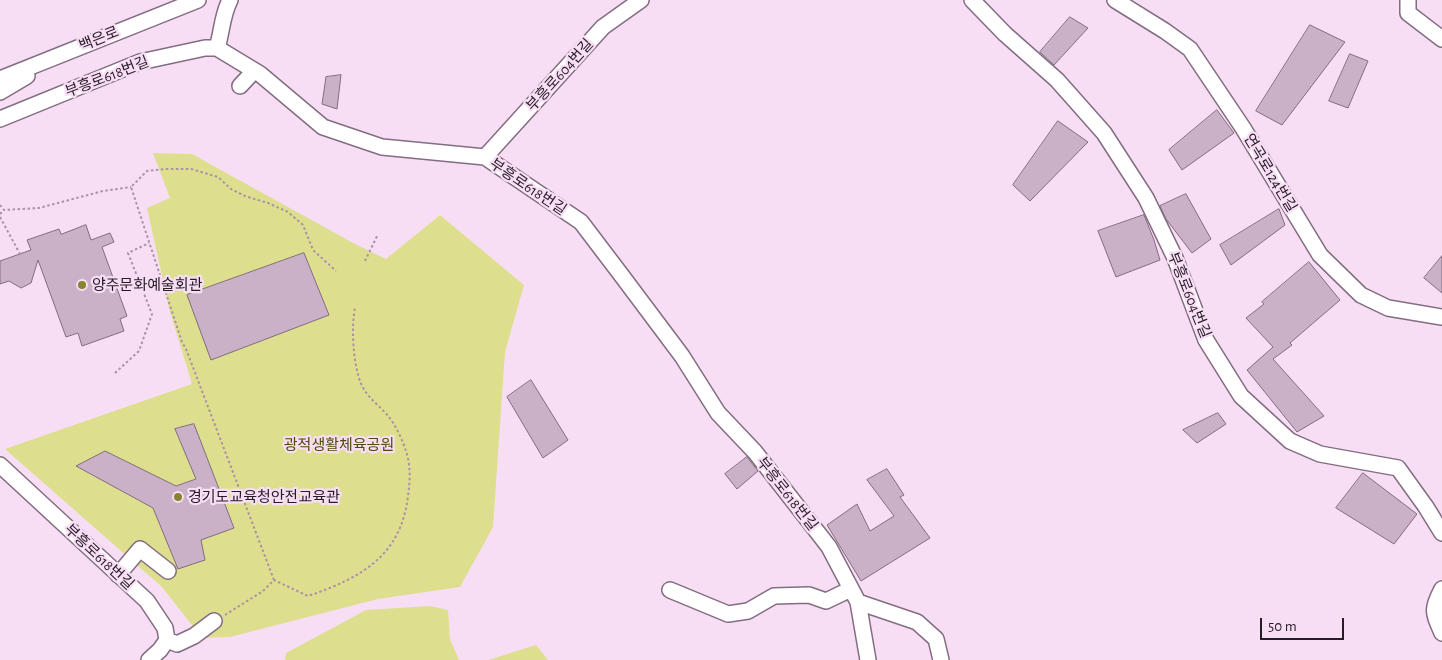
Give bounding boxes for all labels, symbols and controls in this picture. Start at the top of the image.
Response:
street label: 백은로 [76,23,122,55]
street label: 부흥로604번길 [523,35,597,115]
street label: 부흥로618번길 [63,53,151,101]
street label: 연곡로124번길 [1240,131,1300,215]
street label: 부흥로618번길 [486,155,570,219]
street label: 부흥로604번길 [1164,249,1214,341]
place label: 양주문화예술회관 [92,276,202,294]
marker: 양주문화예술회관 [76,279,88,291]
park label: 광적생활체육공원 [284,436,394,454]
street label: 부흥로618번길 [753,454,821,534]
place label: 경기도교육청안전교육관 [188,488,340,506]
marker: 경기도교육청안전교육관 [172,491,184,503]
street label: 부흥로618번길 [61,520,137,594]
scale bar [1262,608,1346,640]
text: 50 m [1268,619,1297,634]

